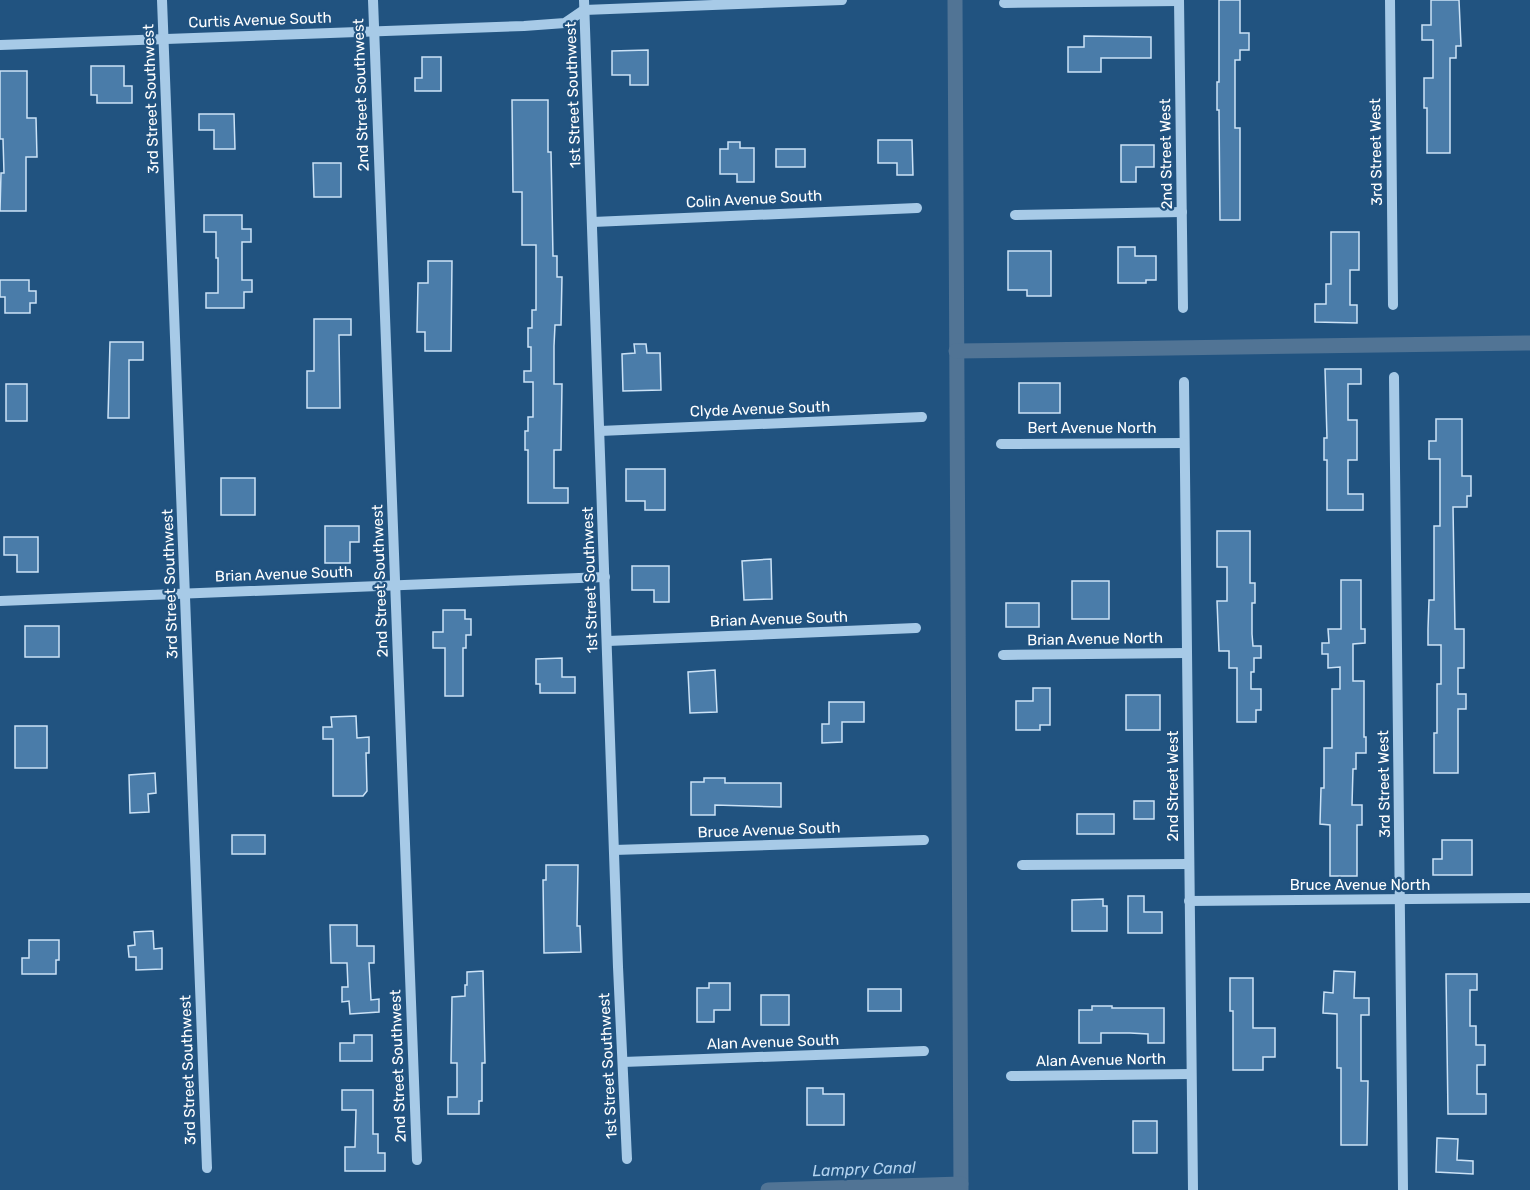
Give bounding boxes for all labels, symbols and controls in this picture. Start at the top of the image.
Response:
street label: Curtis Avenue South [188,9,332,31]
street label: 2nd Street Southwest [349,18,373,172]
street label: 1st Street Southwest [561,21,585,168]
street label: 3rd Street Southwest [139,24,163,174]
street label: 2nd Street West [1156,98,1176,210]
street label: 3rd Street West [1366,98,1386,206]
street label: Colin Avenue South [685,186,823,212]
street label: Clyde Avenue South [690,398,830,420]
street label: Bert Avenue North [1027,419,1157,437]
street label: 2nd Street Southwest [368,504,392,658]
street label: 1st Street Southwest [578,506,602,653]
street label: 3rd Street Southwest [158,509,182,659]
street label: Brian Avenue South [215,563,353,585]
street label: Brian Avenue South [710,608,848,630]
street label: Brian Avenue North [1027,629,1163,649]
street label: 2nd Street West [1164,730,1182,841]
street label: 3rd Street West [1374,730,1394,838]
street label: Bruce Avenue South [697,819,841,841]
street label: Bruce Avenue North [1290,876,1430,894]
street label: 2nd Street Southwest [386,989,410,1143]
street label: 1st Street Southwest [595,992,621,1139]
street label: 3rd Street Southwest [176,995,200,1145]
street label: Alan Avenue South [706,1031,840,1053]
street label: Alan Avenue North [1036,1050,1166,1070]
water label: Lampry Canal [812,1158,917,1180]

